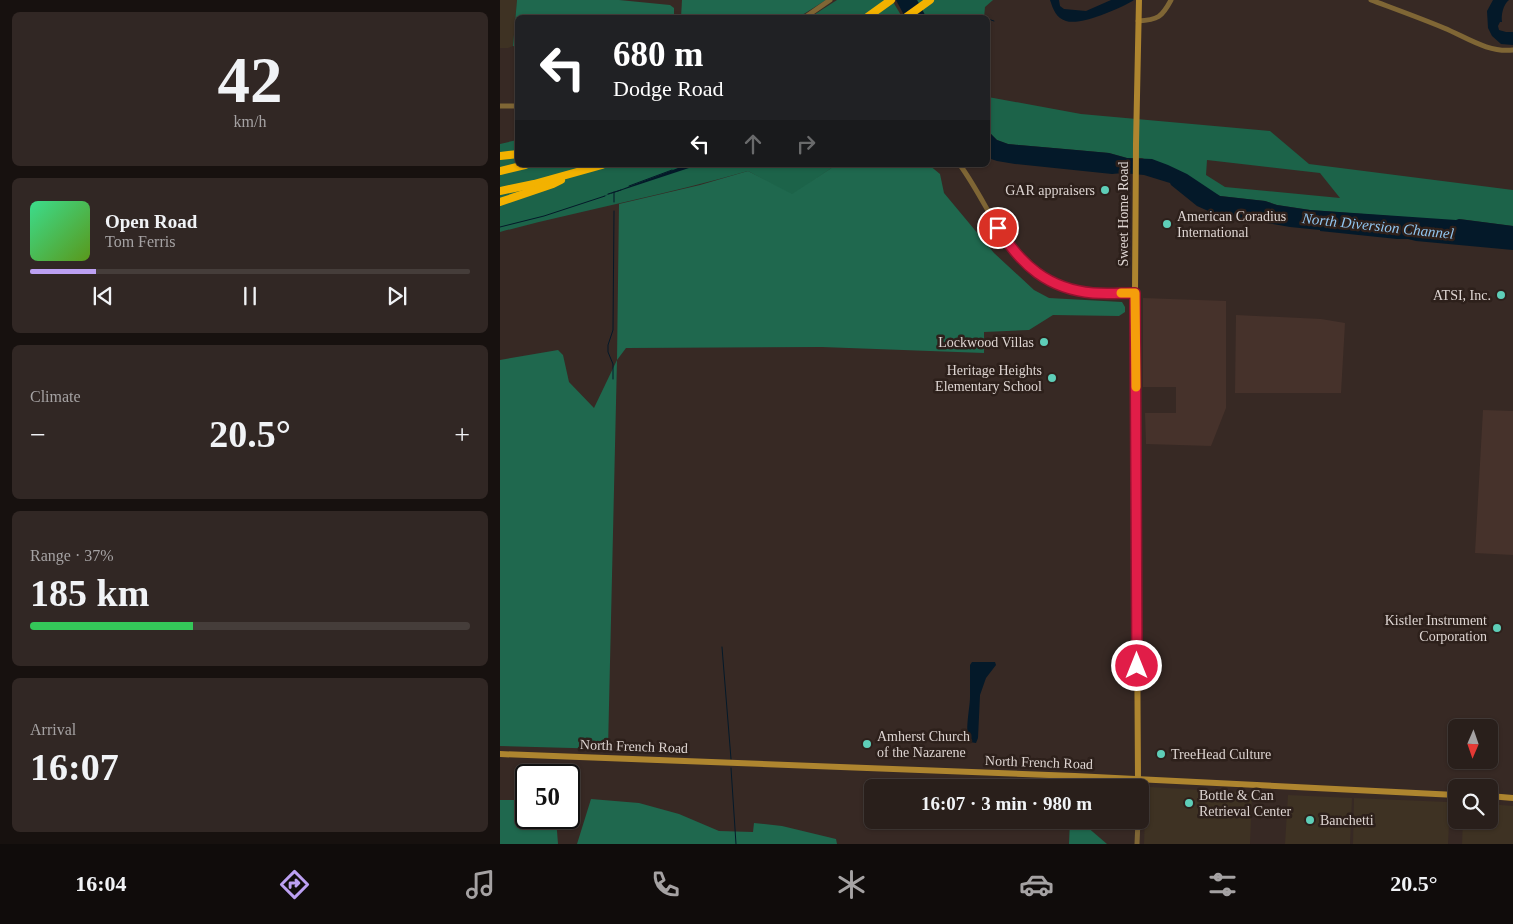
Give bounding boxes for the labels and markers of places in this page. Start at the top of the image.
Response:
place label: GAR appraisers [1005,183,1095,198]
marker: GAR appraisers [1099,184,1111,196]
pin [977,207,1019,249]
place label: American Coradius International [1177,209,1286,240]
marker: American Coradius International [1161,218,1173,230]
place label: ATSI, Inc. [1433,288,1491,303]
marker: ATSI, Inc. [1495,289,1507,301]
place label: Lockwood Villas [938,335,1034,350]
marker: Lockwood Villas [1038,336,1050,348]
place label: Heritage Heights Elementary School [935,363,1042,394]
marker: Heritage Heights Elementary School [1046,372,1058,384]
place label: Kistler Instrument Corporation [1385,613,1487,644]
marker: Kistler Instrument Corporation [1491,622,1503,634]
place label: Amherst Church of the Nazarene [877,729,970,760]
marker: Amherst Church of the Nazarene [861,738,873,750]
place label: TreeHead Culture [1171,747,1271,762]
marker: TreeHead Culture [1155,748,1167,760]
place label: Bottle & Can Retrieval Center [1199,788,1291,819]
marker: Bottle & Can Retrieval Center [1183,797,1195,809]
place label: Banchetti [1320,813,1374,828]
marker: Banchetti [1304,814,1316,826]

